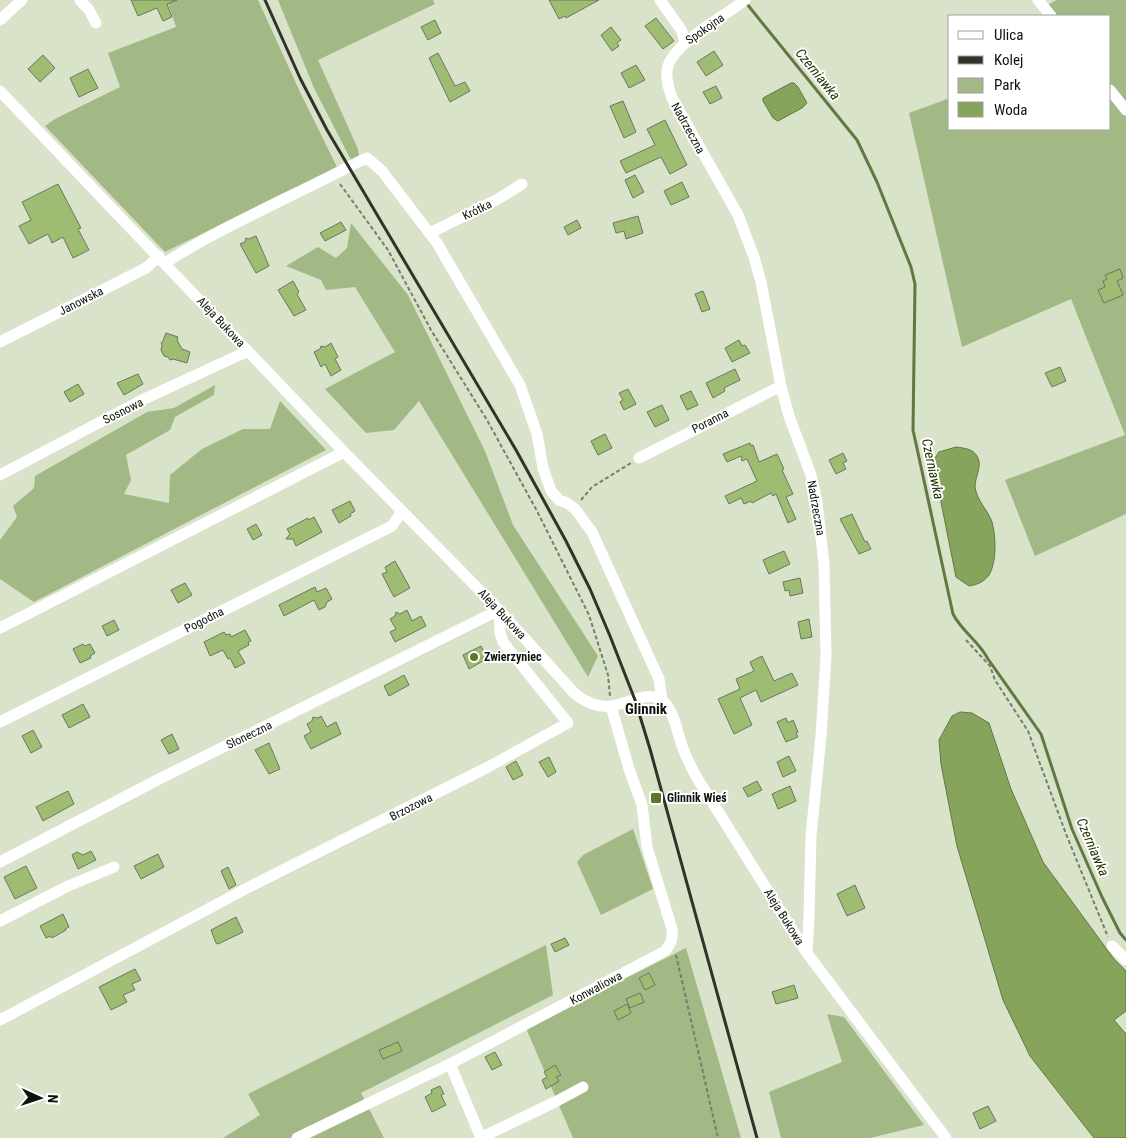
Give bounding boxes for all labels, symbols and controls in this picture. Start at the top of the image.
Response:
street label: Spokojna [683,11,727,47]
legend [948,15,1111,130]
text: Ulica [994,26,1023,44]
water label: Czerniawka [792,45,844,103]
text: Kolej [994,51,1023,69]
text: Park [994,76,1021,94]
street label: Nadrzeczna [668,100,708,156]
text: Woda [994,101,1027,119]
street label: Krótka [460,197,494,223]
street label: Janowska [57,284,106,318]
street label: Aleja Bukowa [194,294,248,350]
street label: Sosnowa [101,395,146,427]
street label: Poranna [689,406,731,436]
water label: Czerniawka [919,437,947,501]
street label: Nadrzeczna [804,479,828,537]
street label: Aleja Bukowa [475,586,529,642]
street label: Pogodna [182,604,226,636]
place label: Zwierzyniec [484,650,542,664]
marker: Zwierzyniec [468,651,480,663]
district label: Glinnik [625,700,668,718]
street label: Słoneczna [224,718,274,752]
street label: Brzozowa [387,790,435,824]
marker: Glinnik Wieś [649,791,663,805]
place label: Glinnik Wieś [667,791,727,805]
water label: Czerniawka [1074,815,1112,879]
street label: Aleja Bukowa [761,886,807,948]
street label: Konwaliowa [568,968,625,1008]
north arrow [15,1073,65,1123]
text: N [45,1094,61,1103]

